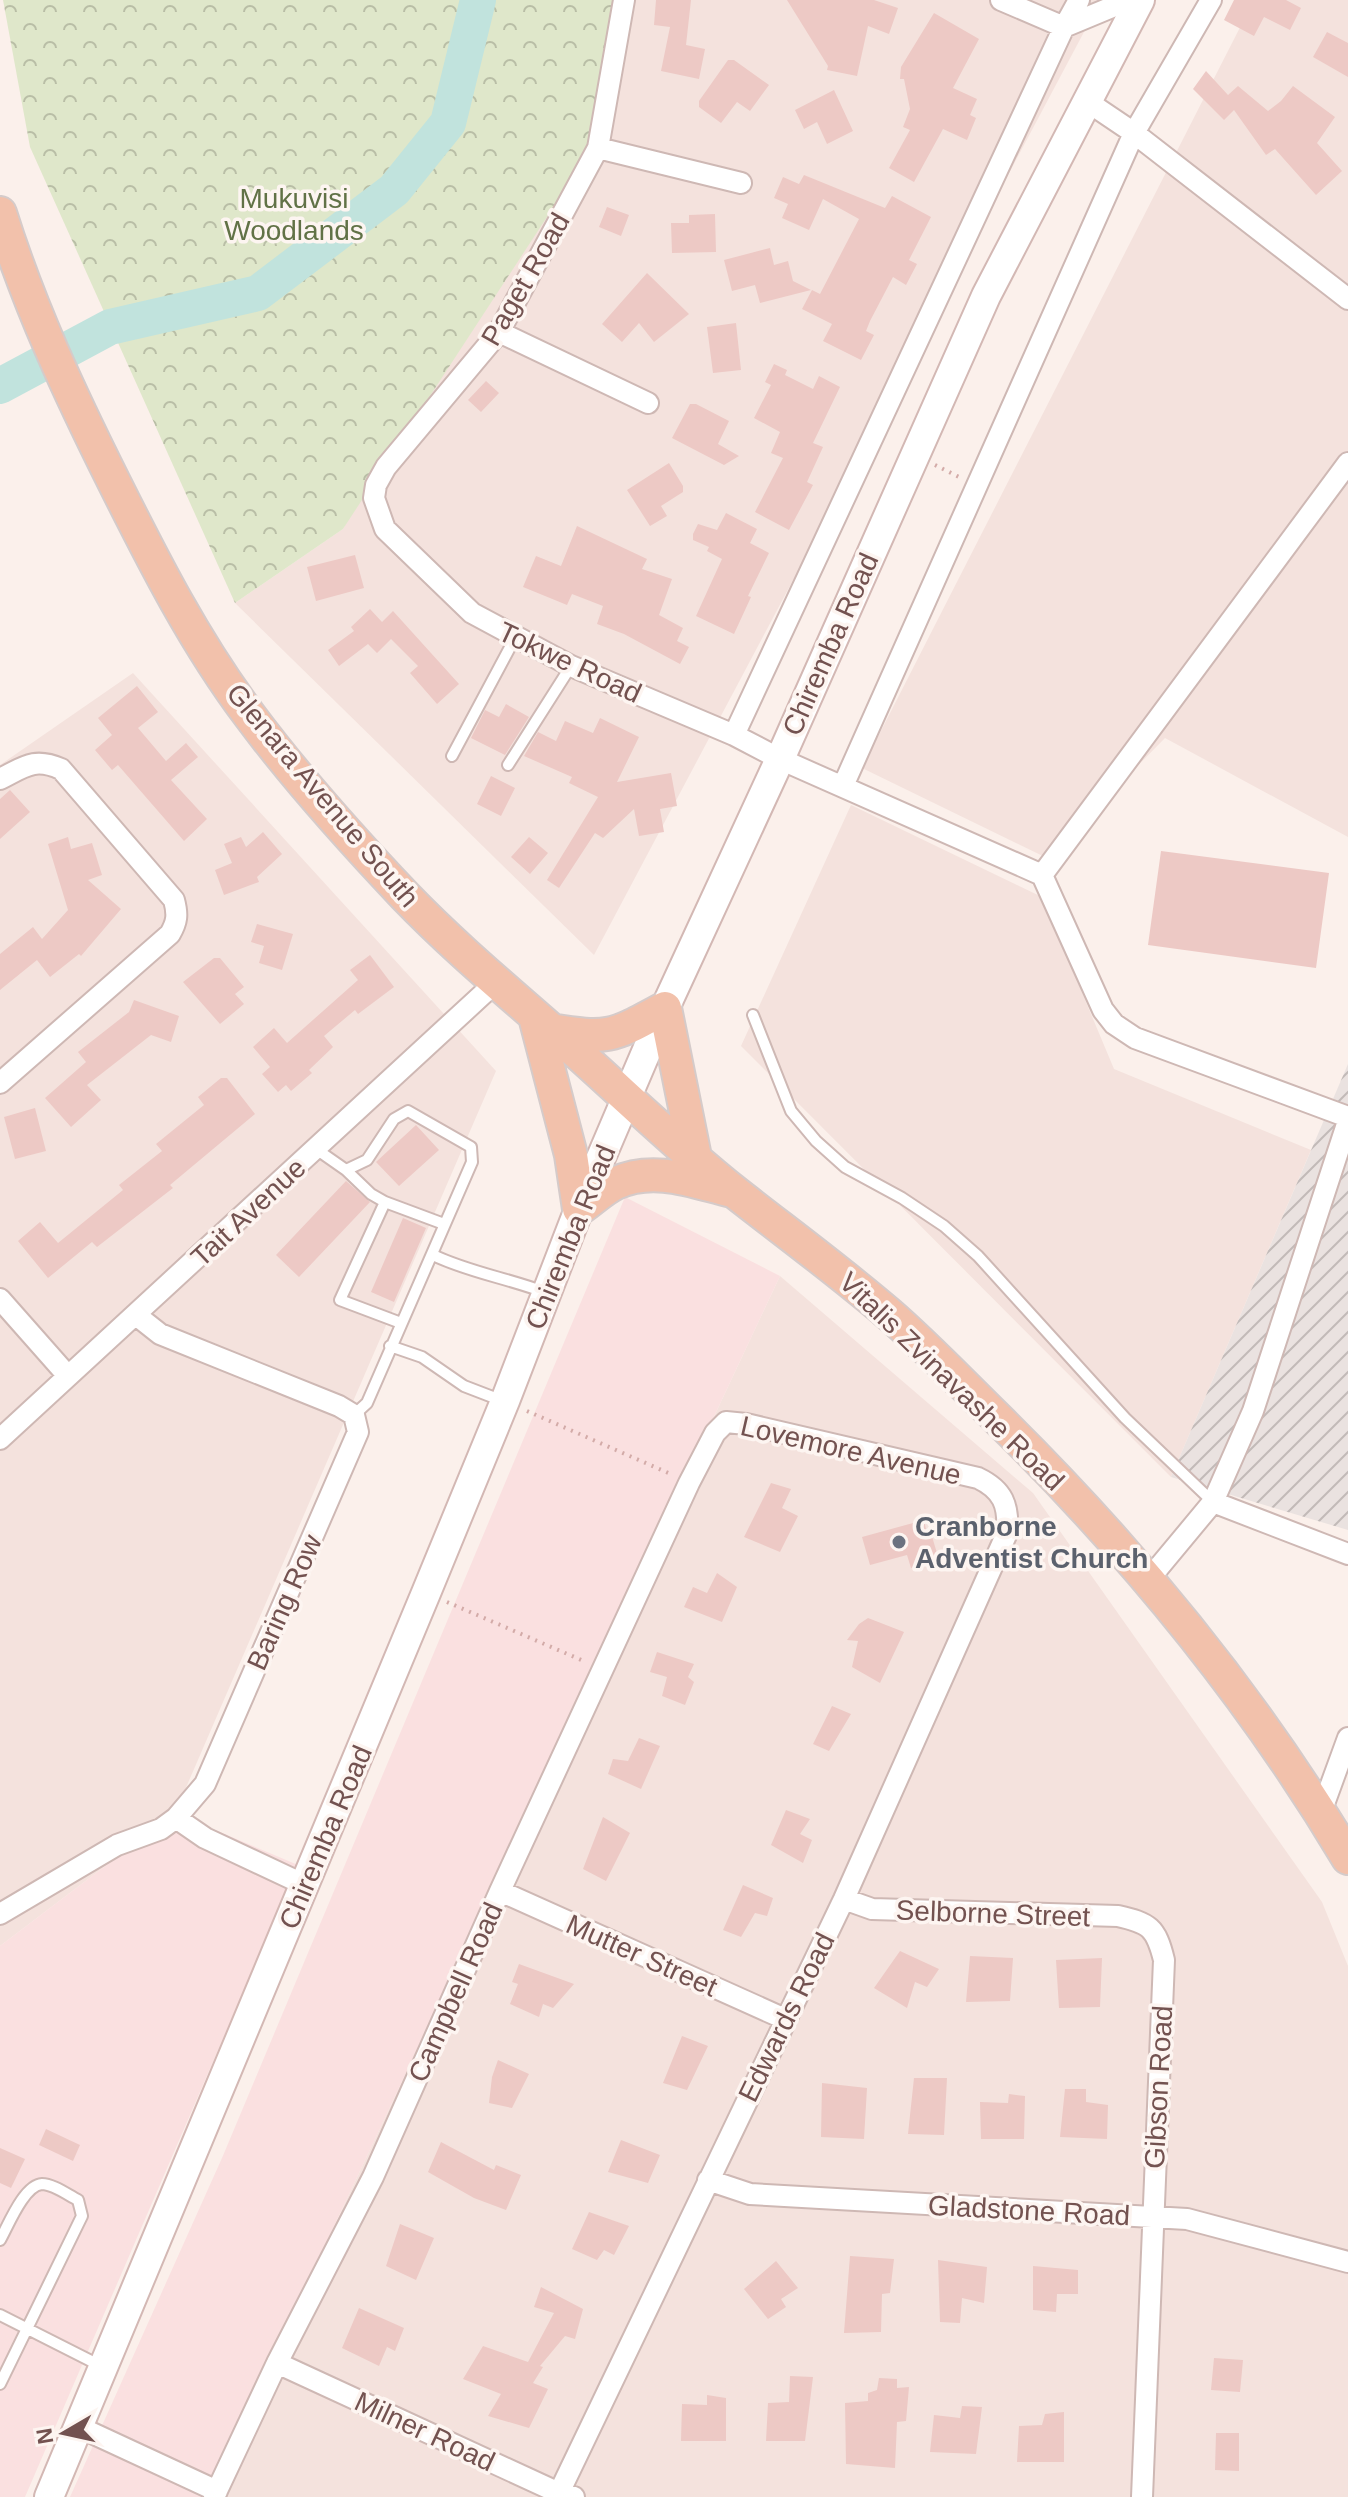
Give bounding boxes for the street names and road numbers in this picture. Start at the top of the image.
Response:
street label: Paget Road [475,207,576,351]
street label: Chiremba Road [776,548,884,740]
street label: Tokwe Road [493,616,646,709]
street label: Glenara Avenue South [220,678,425,913]
street label: Chiremba Road [519,1140,622,1334]
street label: Tait Avenue [185,1152,312,1273]
street label: Vitalis Zvinavashe Road [833,1266,1070,1497]
street label: Lovemore Avenue [738,1410,964,1491]
street label: Baring Row [241,1529,328,1675]
street label: Chiremba Road [273,1741,378,1934]
street label: Selborne Street [895,1895,1091,1932]
street label: Campbell Road [402,1898,509,2087]
street label: Mutter Street [562,1908,722,2003]
street label: Edwards Road [732,1928,841,2107]
street label: Gibson Road [1139,2005,1178,2169]
street label: Gladstone Road [927,2190,1131,2231]
street label: Milner Road [350,2386,500,2477]

